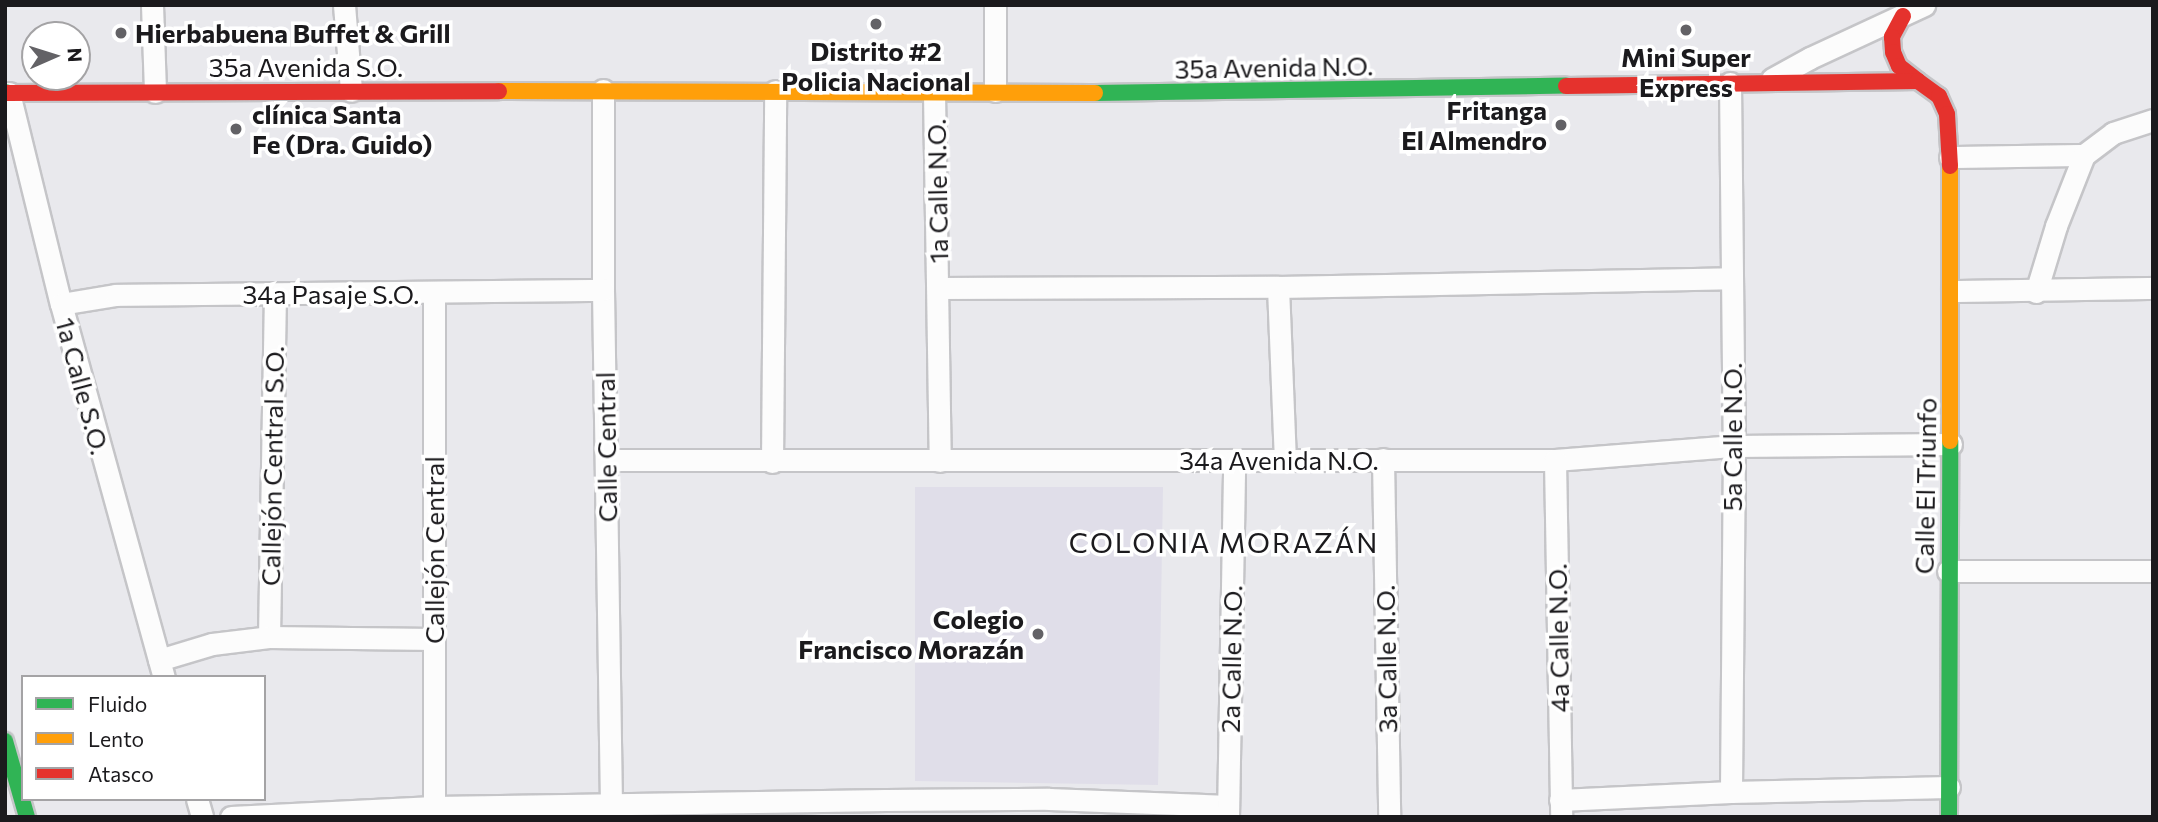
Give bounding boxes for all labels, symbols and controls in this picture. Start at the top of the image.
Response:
marker: Distrito #2 Policia Nacional [868,16,884,32]
place label: Hierbabuena Buffet & Grill [135,17,451,49]
north arrow [21,21,91,91]
marker: Mini Super Express [1678,22,1694,38]
marker: Hierbabuena Buffet & Grill [113,25,129,41]
place label: Distrito #2 Policia Nacional [781,35,971,96]
place label: Mini Super Express [1621,41,1751,102]
text: N [64,47,87,63]
street label: 35a Avenida N.O. [1174,50,1374,84]
street label: 35a Avenida S.O. [209,51,403,83]
place label: Fritanga El Almendro [1401,94,1547,156]
place label: clínica Santa Fe (Dra. Guido) [252,98,433,160]
marker: Fritanga El Almendro [1553,117,1569,133]
street label: 1a Calle N.O. [920,118,954,264]
marker: clínica Santa Fe (Dra. Guido) [226,119,246,139]
street label: 34a Pasaje S.O. [242,278,420,310]
street label: 1a Calle S.O. [50,314,116,458]
street label: Callejón Central S.O. [254,346,290,586]
street label: 5a Calle N.O. [1716,363,1748,511]
street label: Calle Central [589,371,623,523]
street label: Calle El Triunfo [1908,398,1942,574]
street label: 34a Avenida N.O. [1179,444,1379,476]
street label: Callejón Central [418,456,450,644]
district label: COLONIA MORAZÁN [1071,525,1377,559]
street label: 4a Calle N.O. [1541,563,1575,713]
street label: 2a Calle N.O. [1214,585,1248,733]
street label: 3a Calle N.O. [1369,585,1403,733]
place label: Colegio Francisco Morazán [798,603,1024,664]
marker: Colegio Francisco Morazán [1030,626,1046,642]
legend [21,675,266,801]
text: Fluido [88,691,147,716]
text: Lento [88,726,144,751]
text: Atasco [88,761,154,786]

